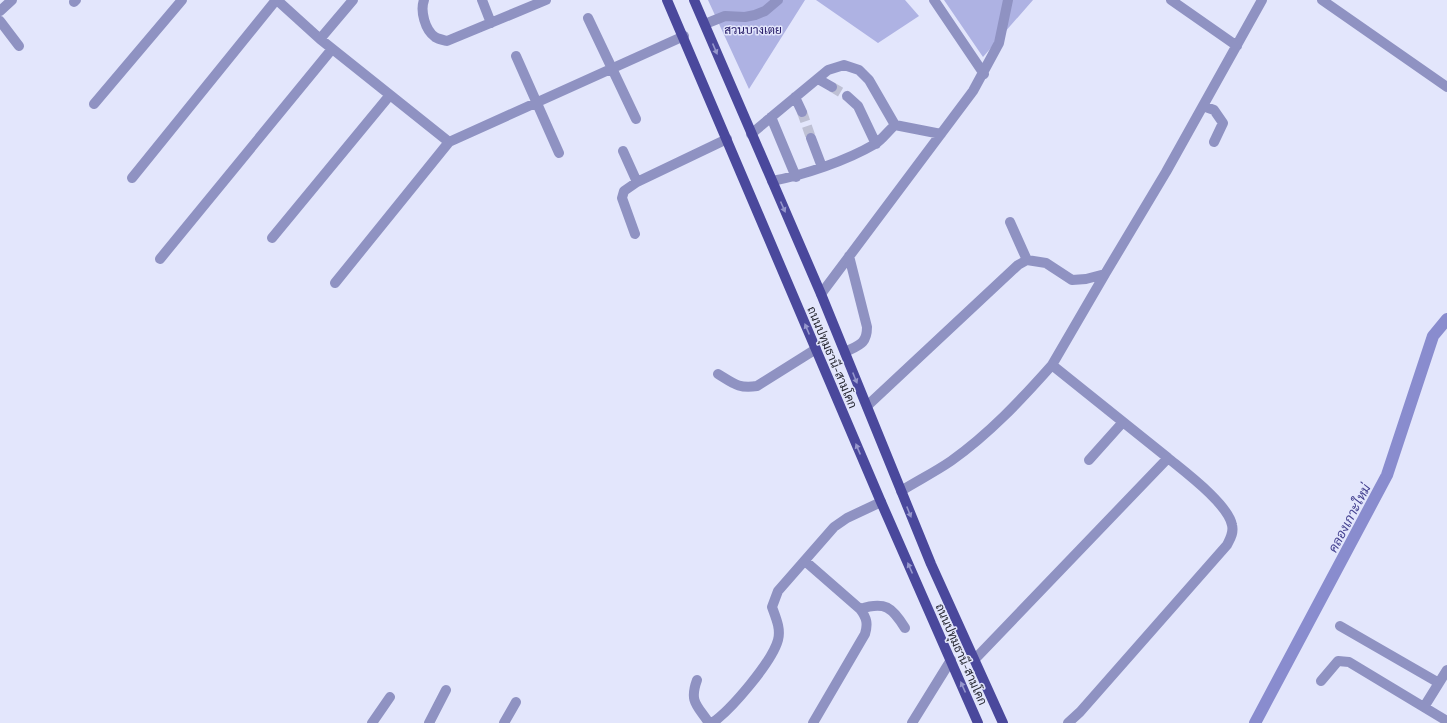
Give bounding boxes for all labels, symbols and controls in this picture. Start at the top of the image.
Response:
park label: สวนบางเตย [724,22,782,36]
one-way arrow [712,43,718,54]
one-way arrow [780,201,786,212]
street label: ถนนปทุมธานี-สามโคก [802,304,861,411]
one-way arrow [804,323,810,335]
one-way arrow [853,373,859,385]
one-way arrow [855,444,861,455]
water label: คลองเกาะใหม่ [1324,480,1374,555]
one-way arrow [907,506,913,518]
one-way arrow [907,563,913,574]
street label: ถนนปทุมธานี-สามโคก [931,601,991,708]
one-way arrow [959,681,965,693]

